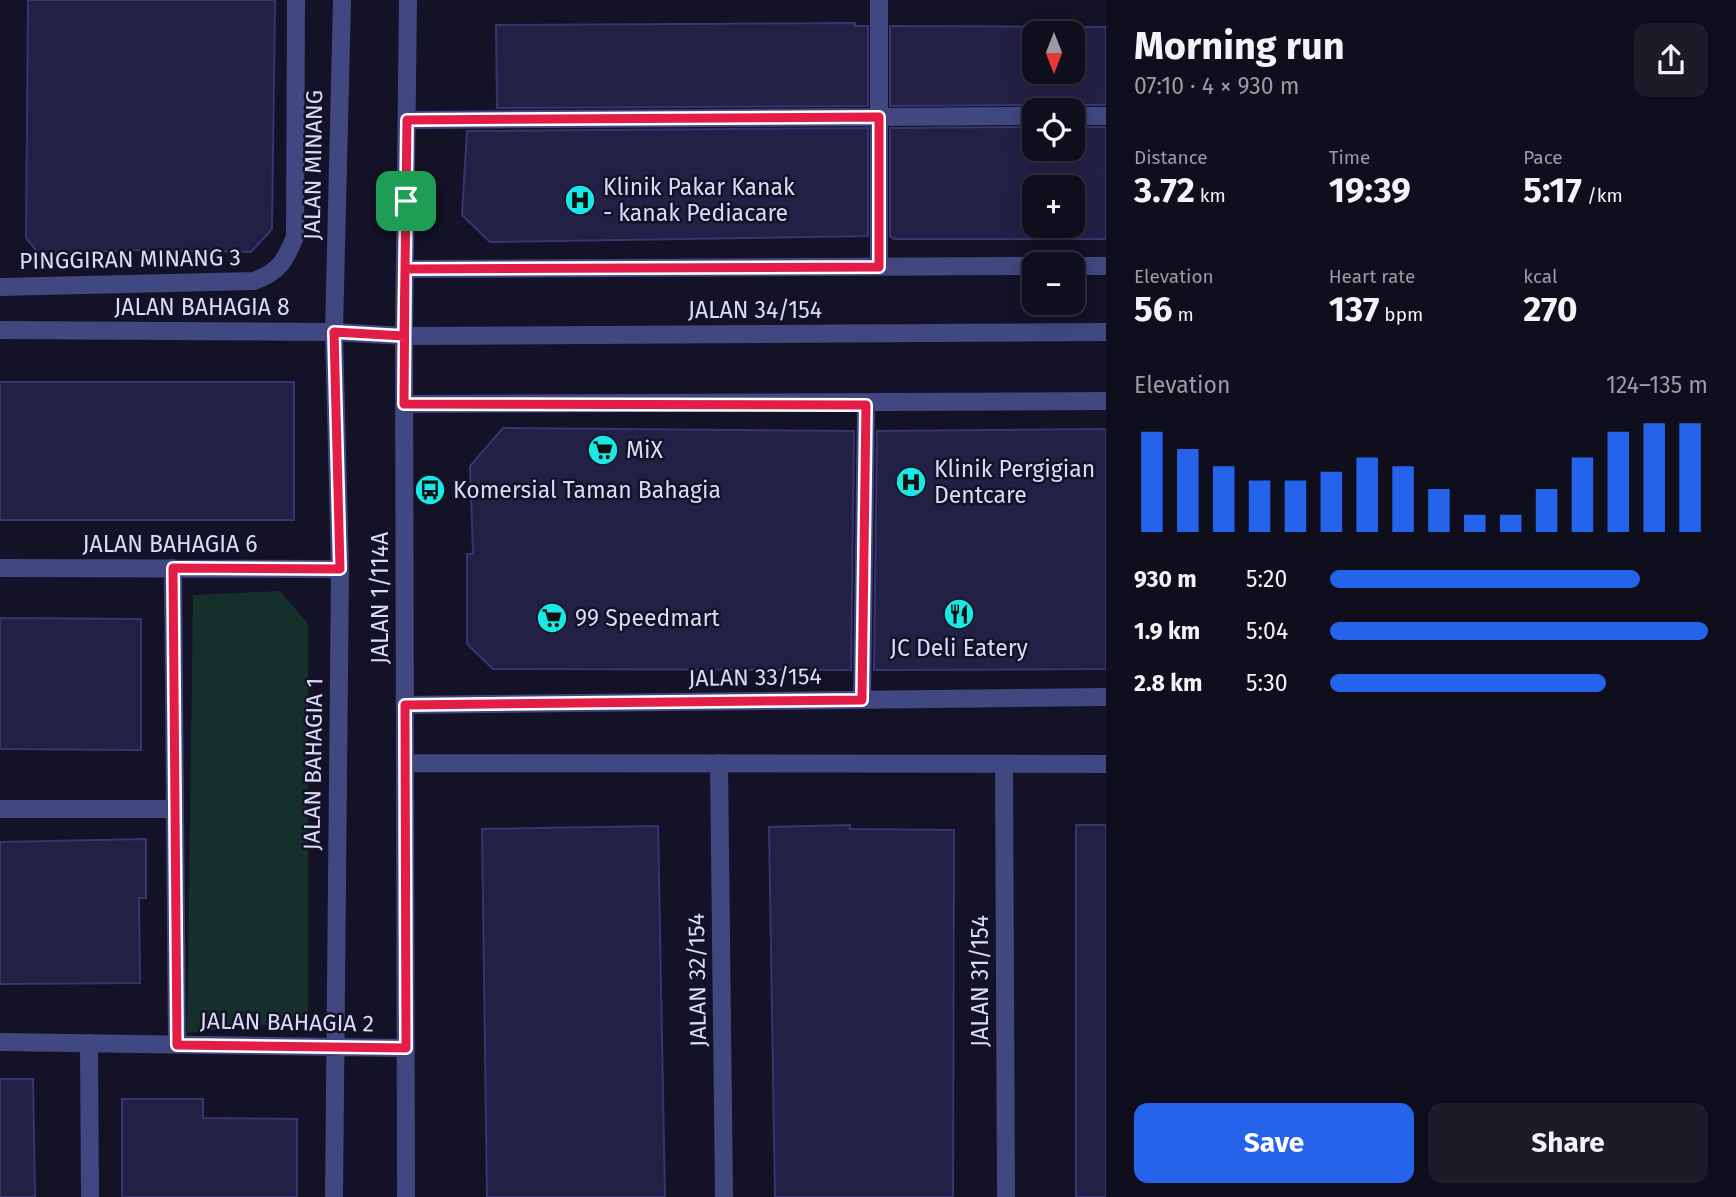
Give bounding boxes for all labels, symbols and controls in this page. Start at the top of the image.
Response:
north arrow [1022,21,1085,84]
map controls [1022,21,1085,315]
text: Morning run [1134,23,1345,69]
button: share [1634,23,1708,97]
text: 07:10 · 4 × 930 m [1134,72,1299,100]
street label: JALAN MINANG [298,90,328,240]
button: locate [1022,98,1085,161]
text: Distance [1134,146,1208,169]
text: Time [1329,146,1370,169]
text: Pace [1523,146,1563,169]
text: 3.72 [1134,169,1195,211]
text: 19:39 [1329,169,1411,211]
text: 5:17 [1523,169,1582,211]
pin [376,171,436,231]
place label: Klinik Pakar Kanak - kanak Pediacare [603,173,795,227]
button: + [1022,175,1085,238]
icon: arrive [387,182,425,220]
hospital icon: Klinik Pakar Kanak - kanak Pediacare [563,183,597,217]
text: km [1195,184,1226,207]
text: /km [1582,184,1623,207]
street label: PINGGIRAN MINANG 3 [19,243,241,275]
button: − [1022,252,1085,315]
text: Elevation [1134,265,1214,288]
text: Heart rate [1329,265,1415,288]
text: kcal [1523,265,1558,288]
text: 56 [1134,288,1173,330]
text: 137 [1329,288,1379,330]
text: 270 [1523,288,1578,330]
street label: JALAN BAHAGIA 8 [114,293,290,321]
street label: JALAN 34/154 [688,296,822,324]
text: m [1173,303,1194,326]
text: bpm [1379,303,1423,326]
text: Elevation [1134,371,1230,399]
text: 124–135 m [1606,371,1708,399]
supermarket icon: MiX [586,433,620,467]
place label: MiX [626,436,663,464]
place label: Klinik Pergigian Dentcare [934,455,1095,509]
hospital icon: Klinik Pergigian Dentcare [894,465,928,499]
bus stop icon: Komersial Taman Bahagia [413,473,447,507]
place label: Komersial Taman Bahagia [453,476,721,504]
street label: JALAN BAHAGIA 6 [82,530,258,558]
street label: JALAN 1/114A [366,531,394,664]
text: 930 m [1134,565,1197,593]
text: 5:20 [1246,565,1287,593]
restaurant icon: JC Deli Eatery [942,597,976,631]
supermarket icon: 99 Speedmart [535,601,569,635]
place label: 99 Speedmart [575,604,720,632]
text: 1.9 km [1134,617,1200,645]
text: 5:04 [1246,617,1288,645]
place label: JC Deli Eatery [890,634,1029,662]
street label: JALAN 33/154 [688,662,822,692]
text: 2.8 km [1134,669,1202,697]
text: 5:30 [1246,669,1288,697]
street label: JALAN BAHAGIA 1 [297,677,329,851]
street label: JALAN 32/154 [682,913,712,1047]
street label: JALAN 31/154 [966,915,994,1047]
street label: JALAN BAHAGIA 2 [200,1006,374,1038]
button: Save [1134,1103,1414,1183]
button: Share [1428,1103,1708,1183]

